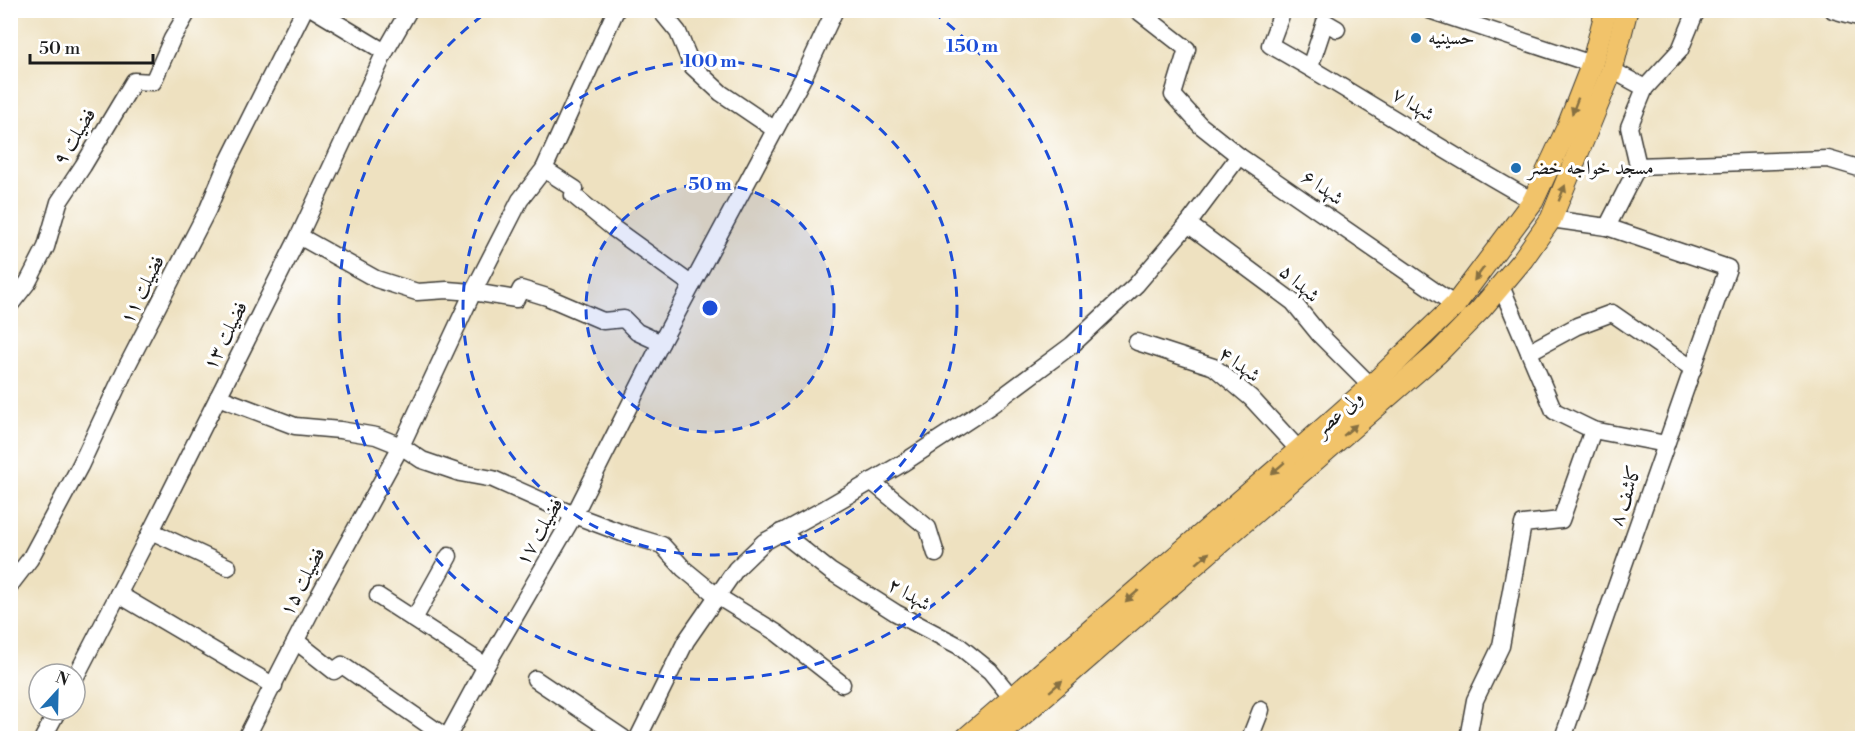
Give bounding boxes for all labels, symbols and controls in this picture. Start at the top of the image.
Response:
place label: حسینیه [1428,26,1475,51]
scale bar [30,27,153,65]
marker: حسینیه [1409,31,1423,45]
text: 150 m [946,35,999,58]
text: 50 m [39,37,81,60]
text: 100 m [683,50,737,73]
street label: شهدا ۷ [1387,82,1439,128]
one-way arrow [1570,97,1579,115]
street label: فضیلت ۹ [48,104,102,170]
place label: مسجد خواجه خضر [1526,156,1654,181]
marker: مسجد خواجه خضر [1509,161,1523,175]
street label: شهدا ۶ [1296,165,1348,211]
text: 50 m [688,173,732,196]
one-way arrow [1558,184,1567,202]
street label: فضیلت ۱۱ [115,251,171,329]
street label: شهدا ۵ [1274,259,1324,309]
one-way arrow [1472,266,1485,282]
street label: فضیلت ۱۳ [198,297,254,375]
centre of rings [700,298,720,318]
street label: شهدا ۴ [1213,341,1265,389]
street label: ولی عصر [1308,386,1369,444]
one-way arrow [1342,424,1357,437]
one-way arrow [1271,461,1286,474]
street label: کاشف ۸ [1604,462,1648,530]
street label: فضیلت ۱۷ [511,494,569,570]
street label: فضیلت ۱۵ [275,543,331,621]
one-way arrow [1195,552,1210,565]
street label: شهدا ۲ [883,573,935,617]
one-way arrow [1124,589,1139,603]
north arrow [27,662,87,722]
text: N [53,667,72,691]
one-way arrow [1048,680,1063,693]

